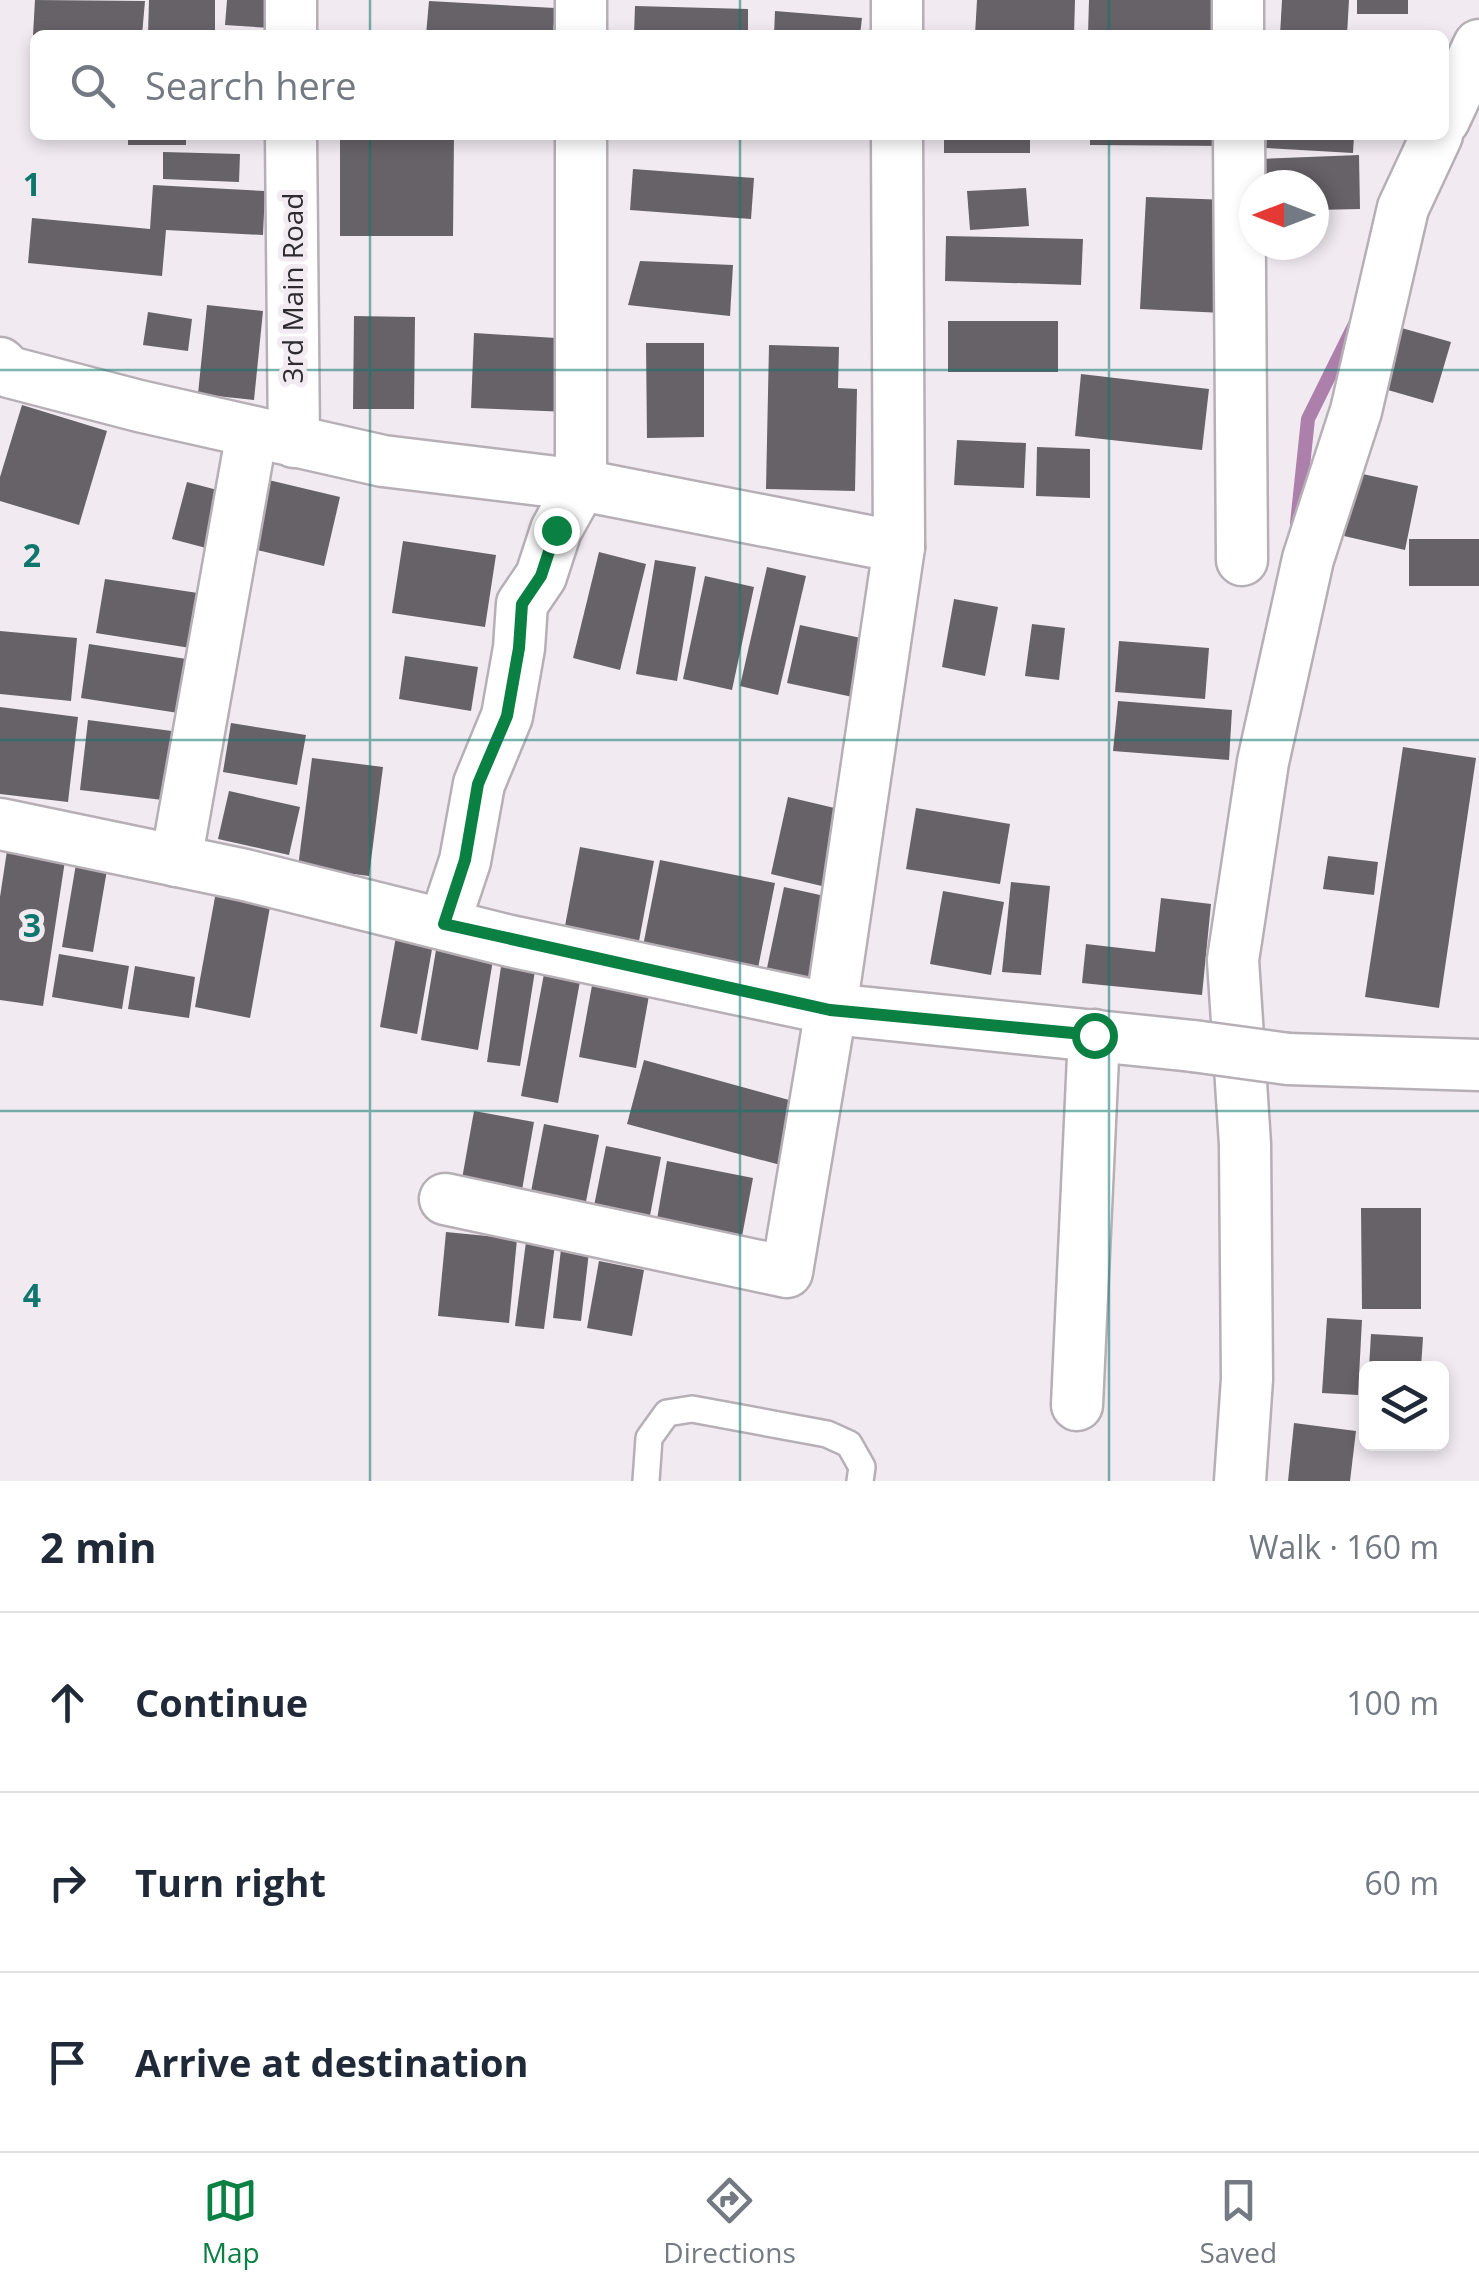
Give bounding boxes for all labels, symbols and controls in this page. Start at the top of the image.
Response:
search box [30,30,1449,140]
icon: search [65,58,120,113]
text: Search here [145,59,357,111]
text: 1 [23,162,41,205]
north arrow [1239,170,1329,260]
street label: 3rd Main Road [273,193,311,383]
route end [534,508,580,554]
text: 2 [23,533,41,576]
text: 3 [23,903,41,946]
route start [1072,1013,1118,1059]
text: 4 [23,1273,41,1316]
map controls [1359,1361,1449,1451]
button: layers [1359,1361,1449,1451]
text: 2 min [40,1518,157,1575]
text: Walk · 160 m [1249,1525,1439,1568]
icon: ahead [40,1675,95,1730]
text: Continue [135,1676,308,1728]
text: 100 m [1346,1681,1439,1724]
icon: right [40,1855,95,1910]
text: Turn right [135,1856,326,1908]
text: 60 m [1364,1861,1439,1904]
icon: arrive [40,2035,95,2090]
text: Arrive at destination [135,2036,529,2088]
tab: Map [202,2173,260,2271]
tab: Directions [663,2173,796,2271]
tab: Saved [1199,2173,1277,2271]

